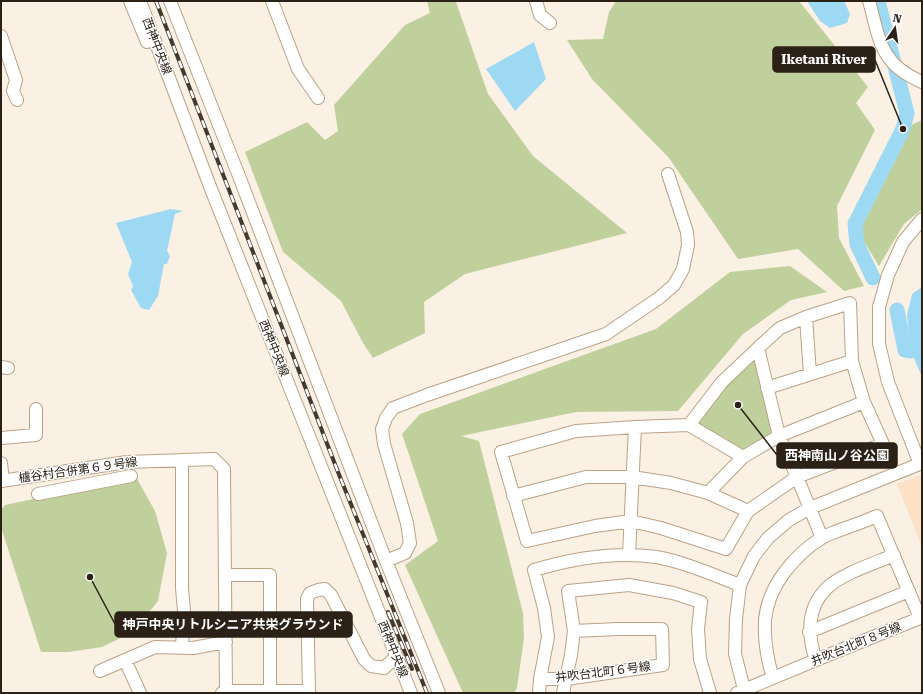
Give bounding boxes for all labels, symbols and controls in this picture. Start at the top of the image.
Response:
north arrow [875,8,915,48]
text: N [892,11,903,26]
street label: 西神中央線 [140,15,174,77]
callout: Iketani River [773,47,875,72]
text: Iketani River [781,52,867,67]
street label: 西神中央線 [256,318,292,378]
callout: 西神南山ノ谷公園 [777,443,897,468]
text: 西神南山ノ谷公園 [785,448,889,463]
street label: 櫨谷村合併第６９号線 [18,455,138,485]
callout: 神戸中央リトルシニア共栄グラウンド [115,612,352,637]
text: 神戸中央リトルシニア共栄グラウンド [122,617,344,632]
street label: 西神中央線 [375,619,411,679]
street label: 井吹台北町８号線 [809,620,903,668]
street label: 井吹台北町６号線 [554,659,652,685]

